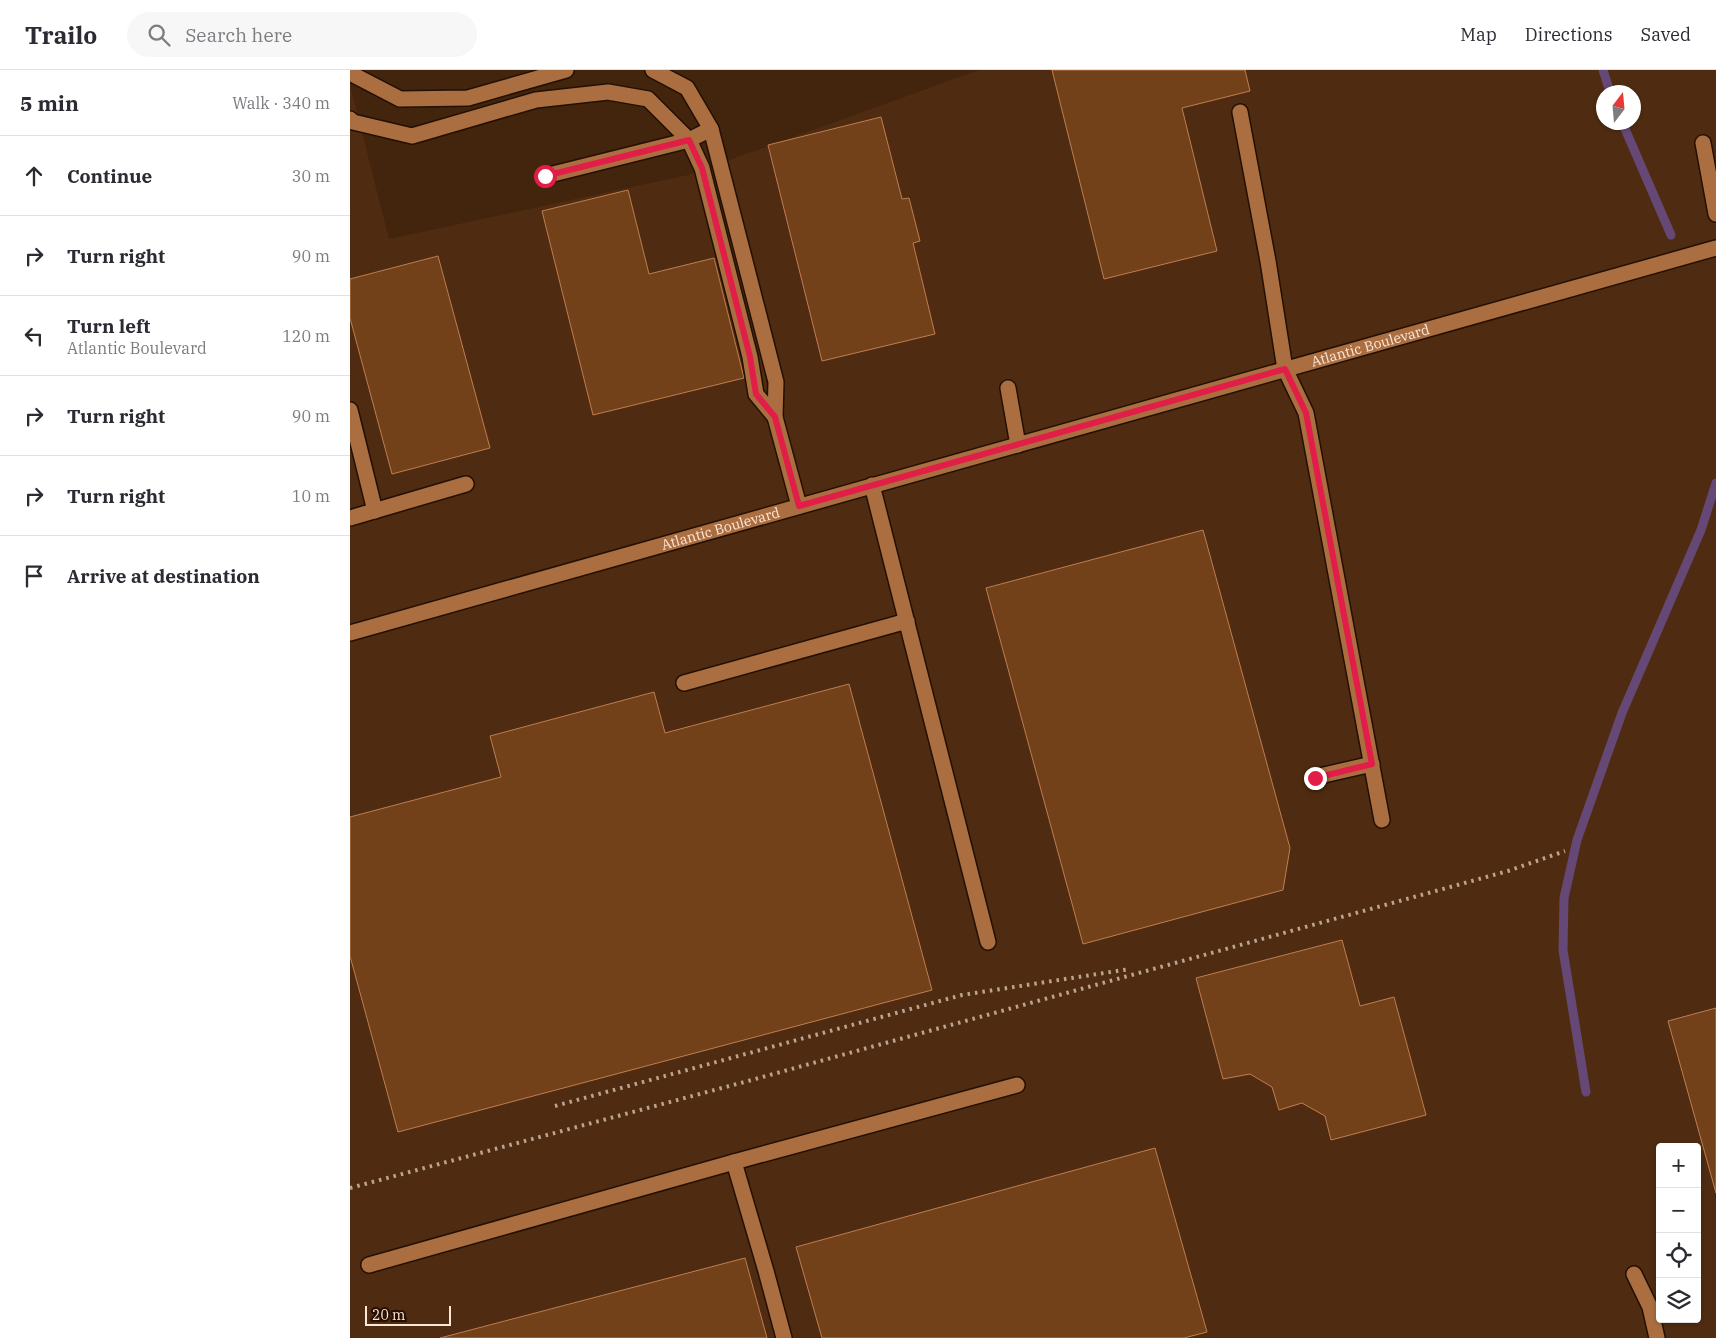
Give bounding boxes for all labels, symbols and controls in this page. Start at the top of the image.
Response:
search box [127,12,477,57]
text: Trailo [25,19,97,51]
icon: search [145,21,173,49]
text: Search here [185,23,292,47]
text: Map [1460,23,1497,46]
text: Directions [1525,23,1613,46]
text: Saved [1641,23,1691,46]
north arrow [1596,85,1641,130]
text: 5 min [20,89,79,117]
text: Walk · 340 m [232,93,330,113]
icon: ahead [20,162,48,190]
text: Continue [67,164,152,188]
route start [534,165,557,188]
text: 30 m [292,166,330,186]
icon: right [20,242,48,270]
text: Turn right [67,244,165,268]
text: 90 m [292,246,330,266]
text: Turn left [67,314,150,338]
street label: Atlantic Boulevard [1309,320,1432,371]
icon: left [20,322,48,350]
text: 120 m [282,326,330,346]
text: Atlantic Boulevard [67,338,207,358]
icon: right [20,402,48,430]
text: Turn right [67,404,165,428]
text: 90 m [292,406,330,426]
icon: right [20,482,48,510]
text: Turn right [67,484,165,508]
text: 10 m [292,486,330,506]
street label: Atlantic Boulevard [659,503,782,554]
icon: arrive [20,562,48,590]
text: Arrive at destination [67,564,260,588]
route end [1304,767,1327,790]
map controls [1656,1143,1701,1323]
button: + [1656,1143,1701,1188]
button: − [1656,1188,1701,1233]
button: locate [1656,1233,1701,1278]
button: layers [1656,1278,1701,1323]
scale bar [365,1303,451,1326]
text: 20 m [372,1306,405,1324]

